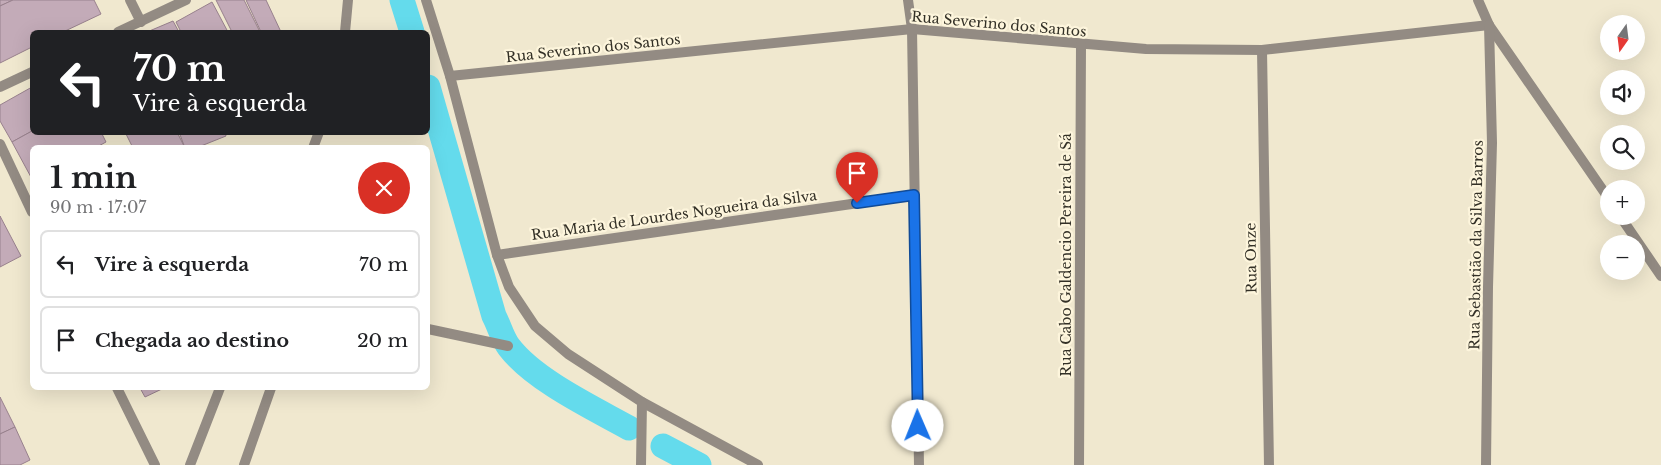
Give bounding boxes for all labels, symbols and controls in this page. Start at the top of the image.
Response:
street label: Rua Severino dos Santos [911,7,1087,41]
north arrow [1600,15,1645,60]
map controls [1600,15,1645,280]
street label: Rua Severino dos Santos [505,30,681,66]
text: 70 m [133,47,226,90]
icon: left [50,50,115,115]
button: sound [1600,70,1645,115]
text: Vire à esquerda [133,90,307,117]
button: search [1600,125,1645,170]
street label: Rua Cabo Galdencio Pereira de Sá [1057,133,1075,377]
street label: Rua Sebastião da Silva Barros [1465,140,1487,350]
pin [836,152,878,203]
text: 1 min [50,159,137,196]
icon: arrive [843,159,871,187]
button: close [358,162,410,214]
button: + [1600,180,1645,225]
street label: Rua Maria de Lourdes Nogueira da Silva [530,186,818,244]
text: 90 m · 17:07 [50,197,146,217]
street label: Rua Onze [1241,222,1261,294]
button: − [1600,235,1645,280]
icon: left [52,250,80,278]
text: Vire à esquerda [95,253,249,276]
text: 70 m [359,253,408,276]
icon: arrive [52,326,80,354]
text: Chegada ao destino [95,329,289,352]
text: 20 m [357,329,408,352]
position arrow [891,399,943,451]

